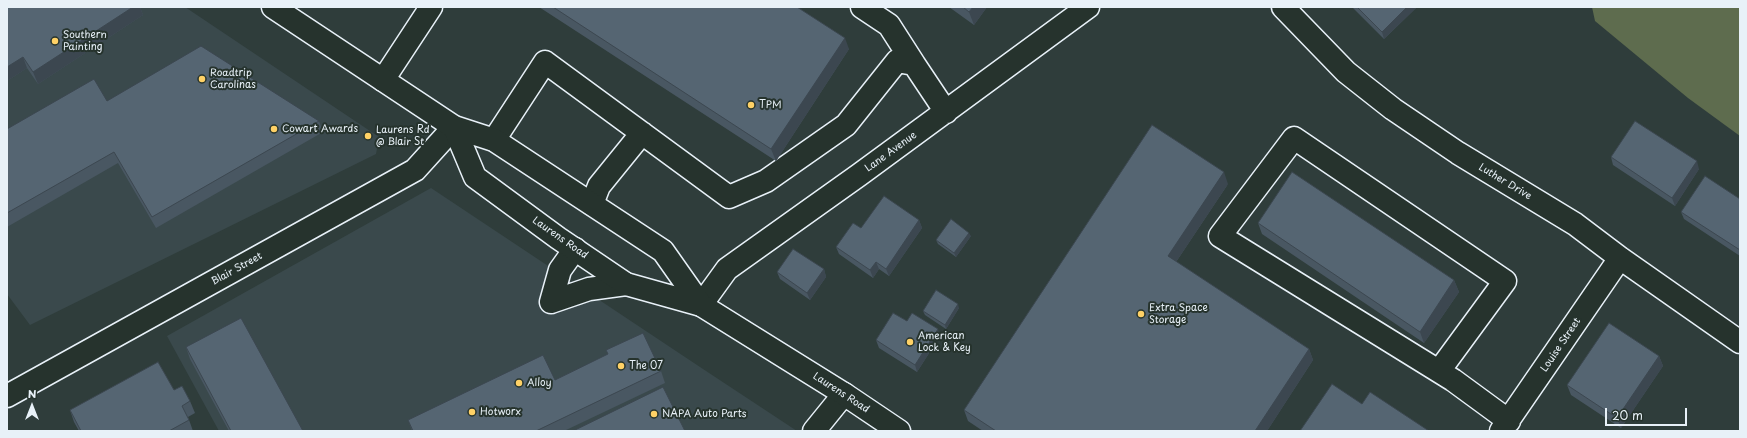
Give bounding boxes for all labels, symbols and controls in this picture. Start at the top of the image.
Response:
place label: Southern Painting [63,29,107,52]
marker: Southern Painting [50,36,60,46]
place label: Roadtrip Carolinas [210,67,256,90]
marker: Roadtrip Carolinas [197,74,207,84]
place label: TPM [759,99,781,111]
marker: TPM [746,100,756,110]
place label: Cowart Awards [282,123,358,135]
marker: Cowart Awards [269,124,279,134]
place label: Laurens Rd @ Blair St [376,124,429,148]
street label: Lane Avenue [863,129,919,175]
marker: Laurens Rd @ Blair St [363,131,373,141]
street label: Luther Drive [1476,162,1534,202]
street label: Laurens Road [530,214,590,262]
street label: Blair Street [210,250,264,288]
place label: Extra Space Storage [1149,302,1208,326]
marker: Extra Space Storage [1136,309,1146,319]
street label: Louise Street [1538,316,1584,374]
place label: American Lock & Key [918,330,971,354]
marker: American Lock & Key [905,337,915,347]
place label: The 07 [629,360,663,372]
marker: The 07 [616,361,626,371]
street label: Laurens Road [811,370,871,416]
place label: Alloy [527,377,552,389]
marker: Alloy [514,378,524,388]
text: N [28,385,36,402]
north arrow [12,386,52,426]
scale bar [1607,400,1689,426]
place label: Hotworx [480,406,521,418]
text: 20 m [1612,406,1643,424]
marker: Hotworx [467,407,477,417]
place label: NAPA Auto Parts [662,408,747,420]
marker: NAPA Auto Parts [649,409,659,419]

